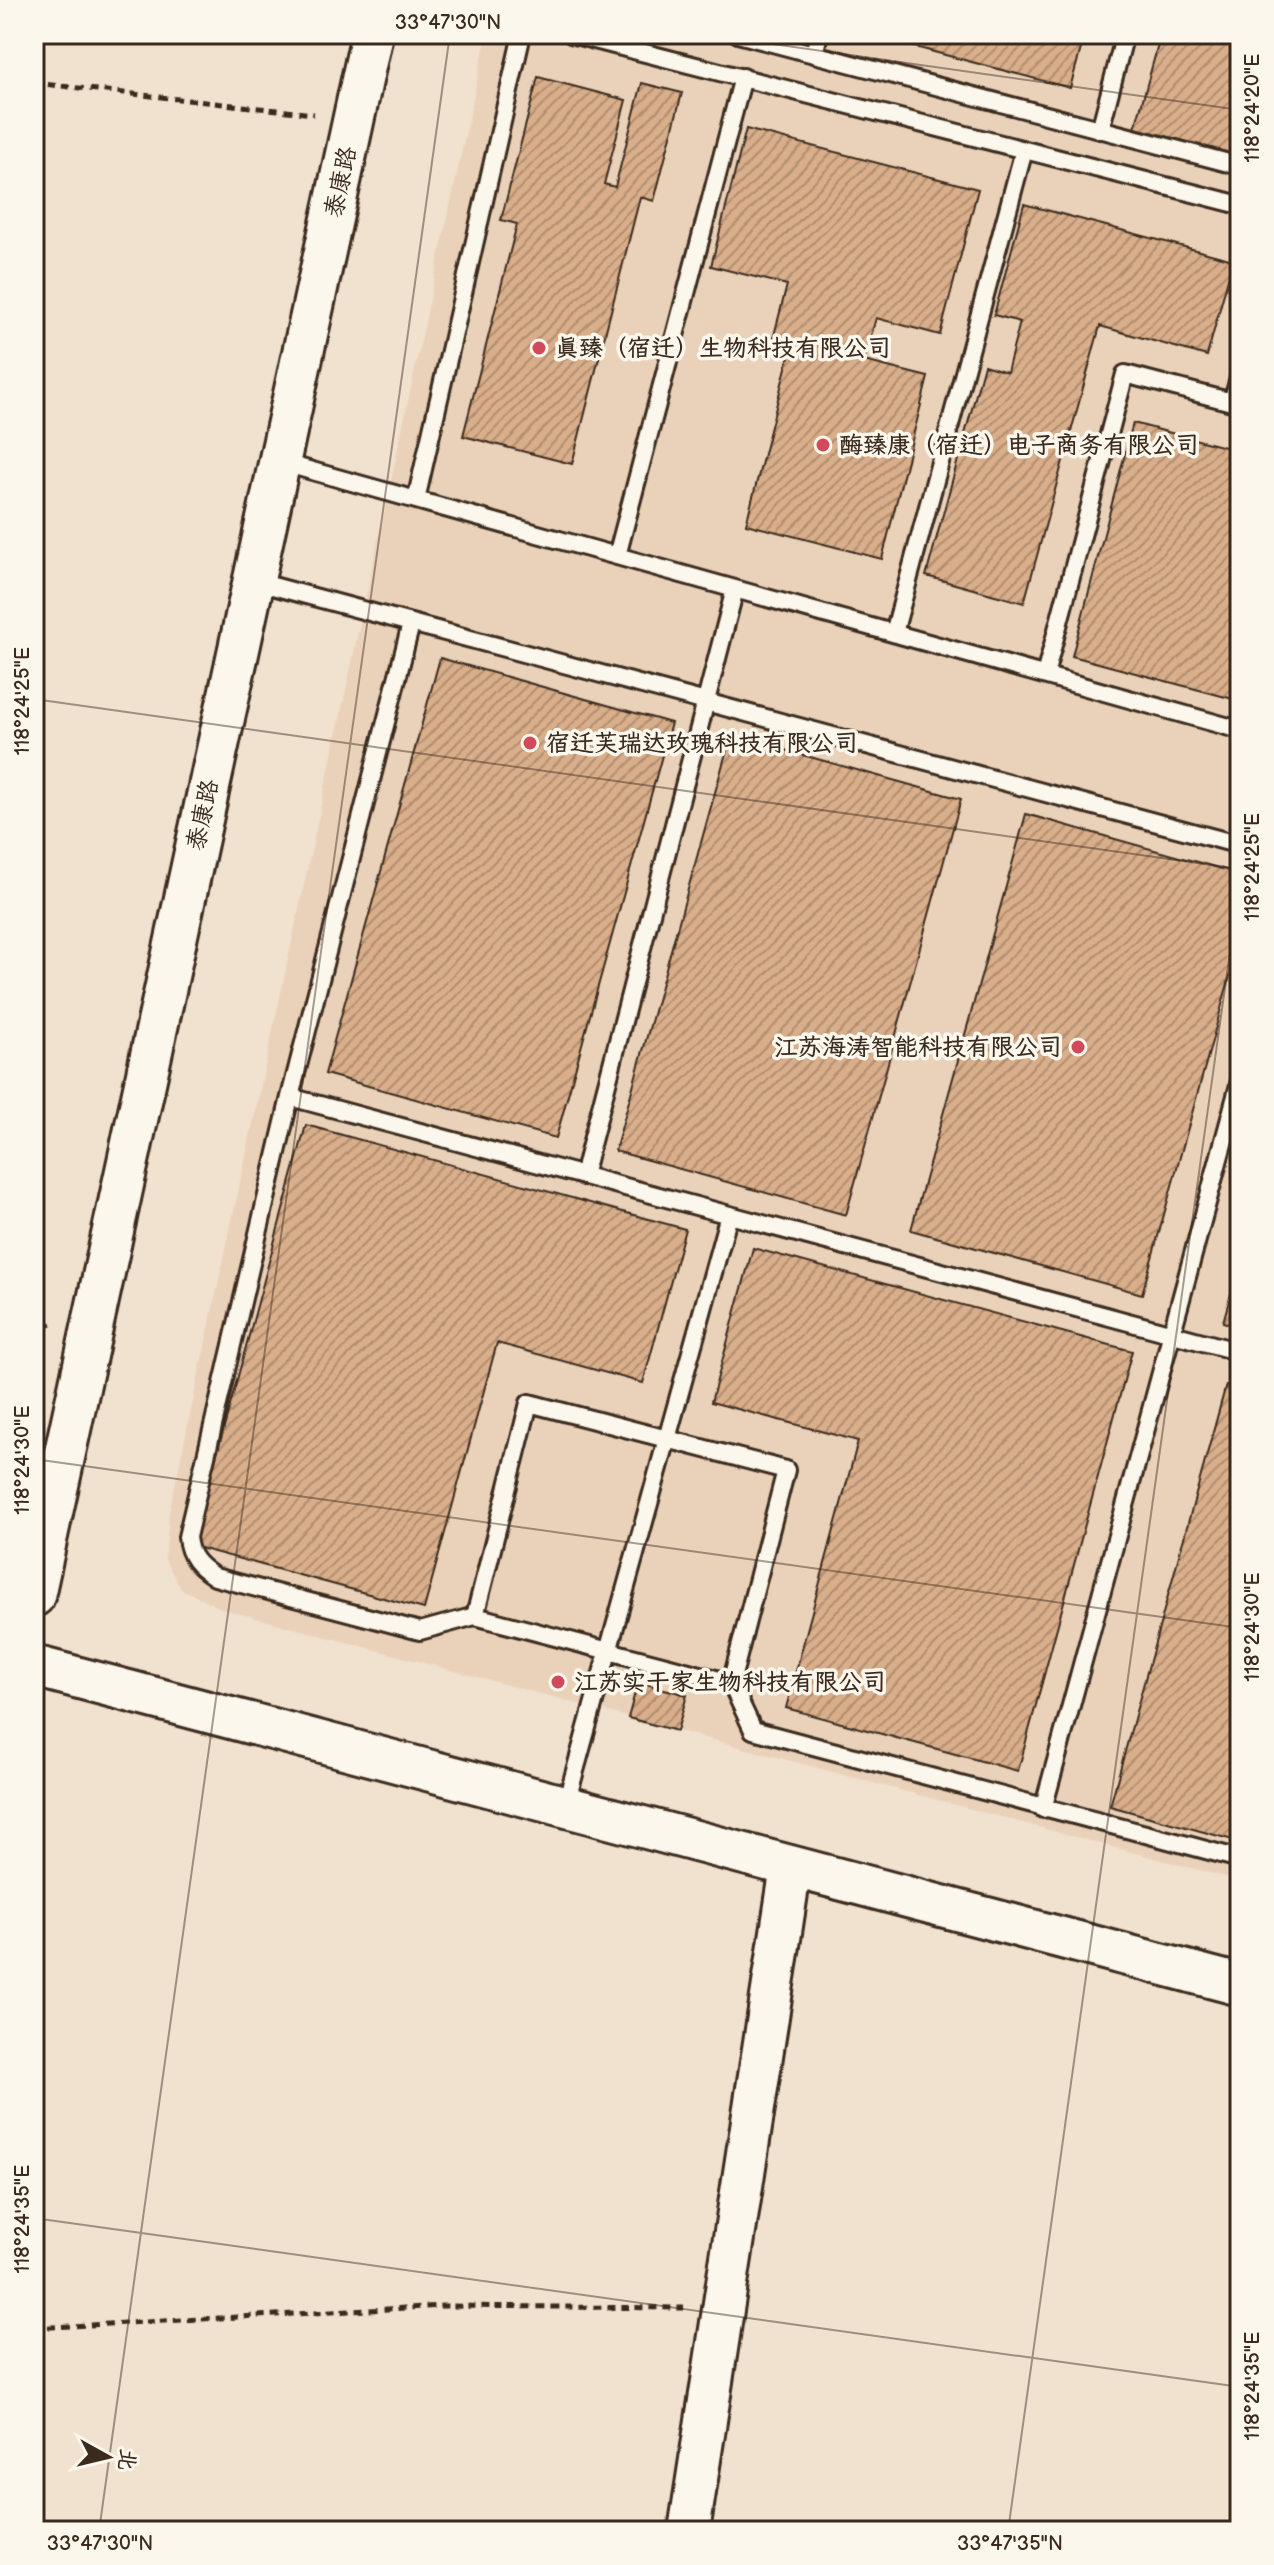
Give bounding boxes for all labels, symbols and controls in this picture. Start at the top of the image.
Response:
text: 33°47'30"N [395,11,501,35]
text: 118°24'20"E [1241,54,1265,162]
street label: 泰康路 [319,144,363,220]
place label: 真臻（宿迁）生物科技有限公司 [555,334,891,363]
marker: 真臻（宿迁）生物科技有限公司 [530,339,548,357]
place label: 酶臻康（宿迁）电子商务有限公司 [839,431,1199,460]
marker: 酶臻康（宿迁）电子商务有限公司 [814,436,832,454]
text: 118°24'25"E [11,647,35,755]
place label: 宿迁芙瑞达玫瑰科技有限公司 [546,729,858,758]
marker: 宿迁芙瑞达玫瑰科技有限公司 [521,734,539,752]
street label: 泰康路 [181,777,225,853]
text: 118°24'25"E [1241,813,1265,921]
place label: 江苏海涛智能科技有限公司 [774,1033,1062,1062]
marker: 江苏海涛智能科技有限公司 [1069,1038,1087,1056]
text: 118°24'30"E [11,1405,35,1515]
text: 118°24'30"E [1241,1572,1265,1682]
place label: 江苏实干家生物科技有限公司 [574,1668,886,1697]
marker: 江苏实干家生物科技有限公司 [549,1673,567,1691]
text: 118°24'35"E [11,2165,35,2273]
text: 118°24'35"E [1241,2332,1265,2440]
north arrow [68,2417,148,2497]
text: 北 [111,2447,141,2472]
text: 33°47'30"N [47,2532,153,2556]
text: 33°47'35"N [957,2532,1063,2556]

